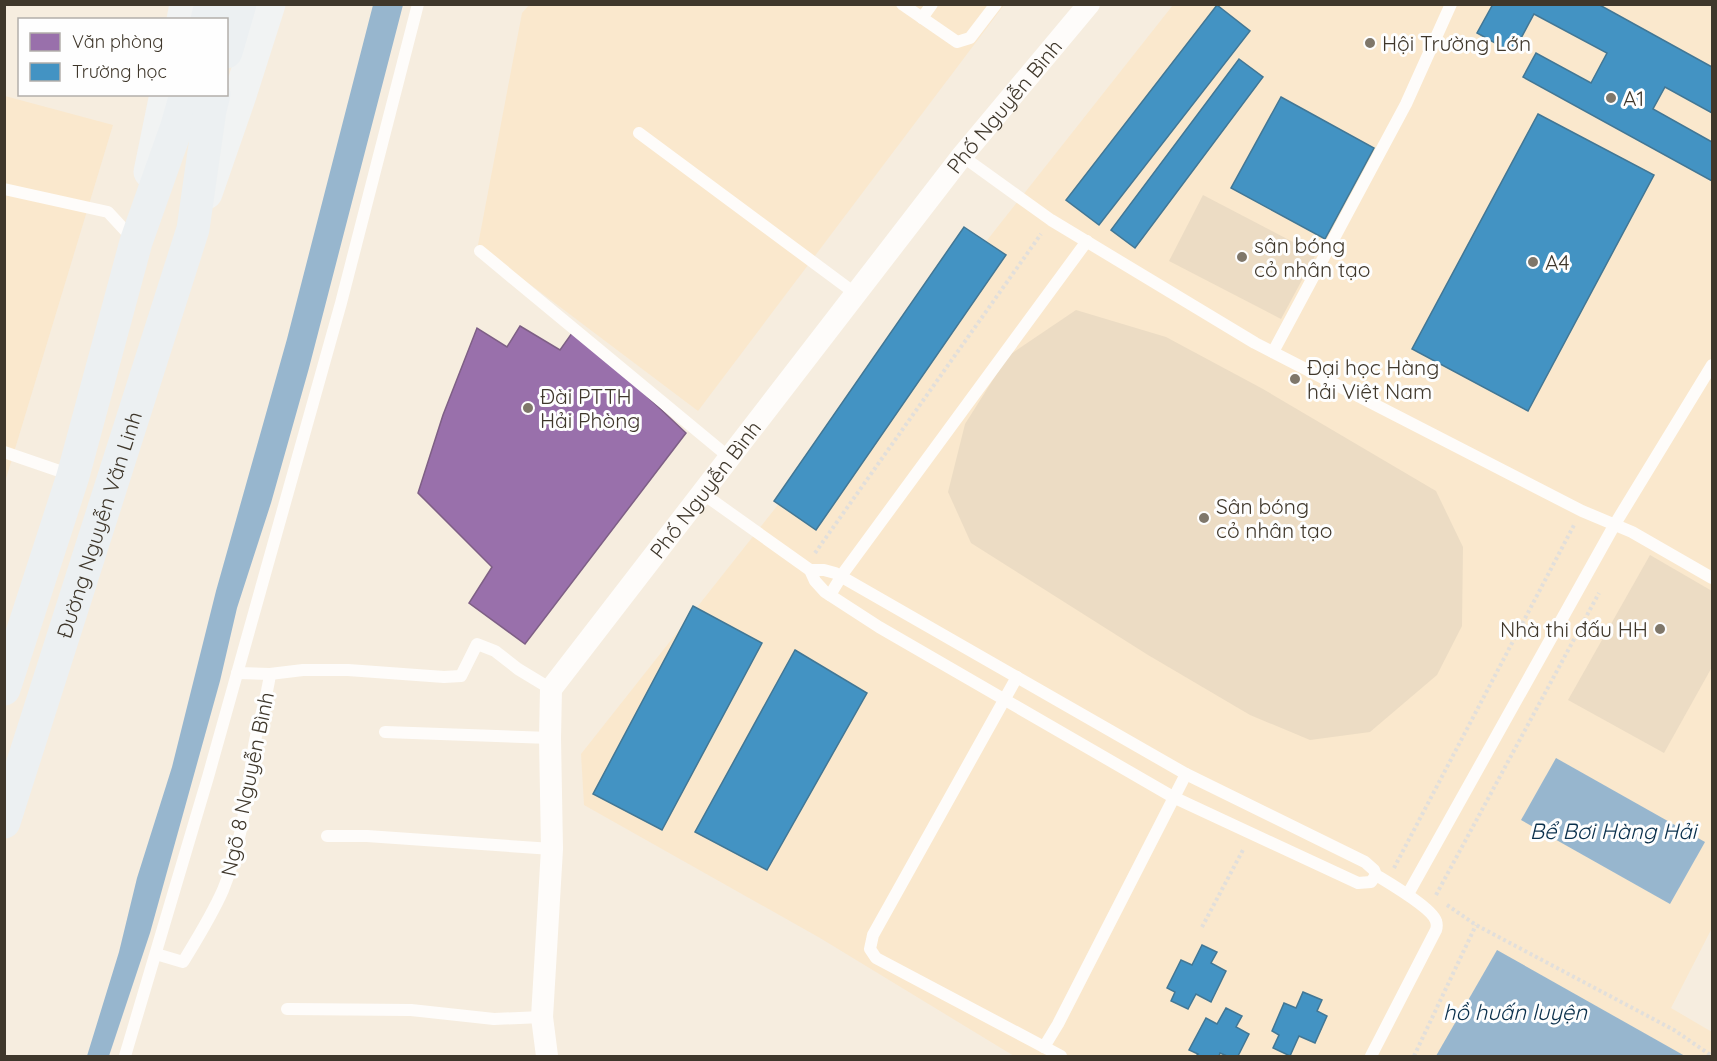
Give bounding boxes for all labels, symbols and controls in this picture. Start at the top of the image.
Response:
legend [18,18,228,96]
text: Văn phòng [72,30,164,53]
place label: Hội Trường Lớn [1382,30,1531,56]
street label: Phố Nguyễn Bình [941,34,1067,178]
marker: Hội Trường Lớn [1363,36,1377,50]
text: Trường học [72,60,167,83]
place label: A1 [1623,85,1644,111]
marker: A1 [1604,91,1618,105]
place label: sân bóng cỏ nhân tạo [1254,232,1371,282]
place label: A4 [1545,249,1570,275]
marker: sân bóng cỏ nhân tạo [1235,250,1249,264]
marker: A4 [1526,255,1540,269]
place label: Đại học Hàng hải Việt Nam [1307,354,1439,404]
marker: Đại học Hàng hải Việt Nam [1288,372,1302,386]
place label: Đài PTTH Hải Phòng [540,383,640,433]
marker: Đài PTTH Hải Phòng [521,401,535,415]
street label: Đường Nguyễn Văn Linh [50,408,147,641]
street label: Phố Nguyễn Bình [644,415,766,563]
place label: Sân bóng cỏ nhân tạo [1216,493,1333,543]
marker: Sân bóng cỏ nhân tạo [1197,511,1211,525]
place label: Nhà thi đấu HH [1500,616,1648,642]
marker: Nhà thi đấu HH [1653,622,1667,636]
street label: Ngõ 8 Nguyễn Bình [215,689,279,879]
water label: Bể Bơi Hàng Hải [1530,817,1699,845]
water label: hồ huấn luyện [1443,998,1588,1026]

